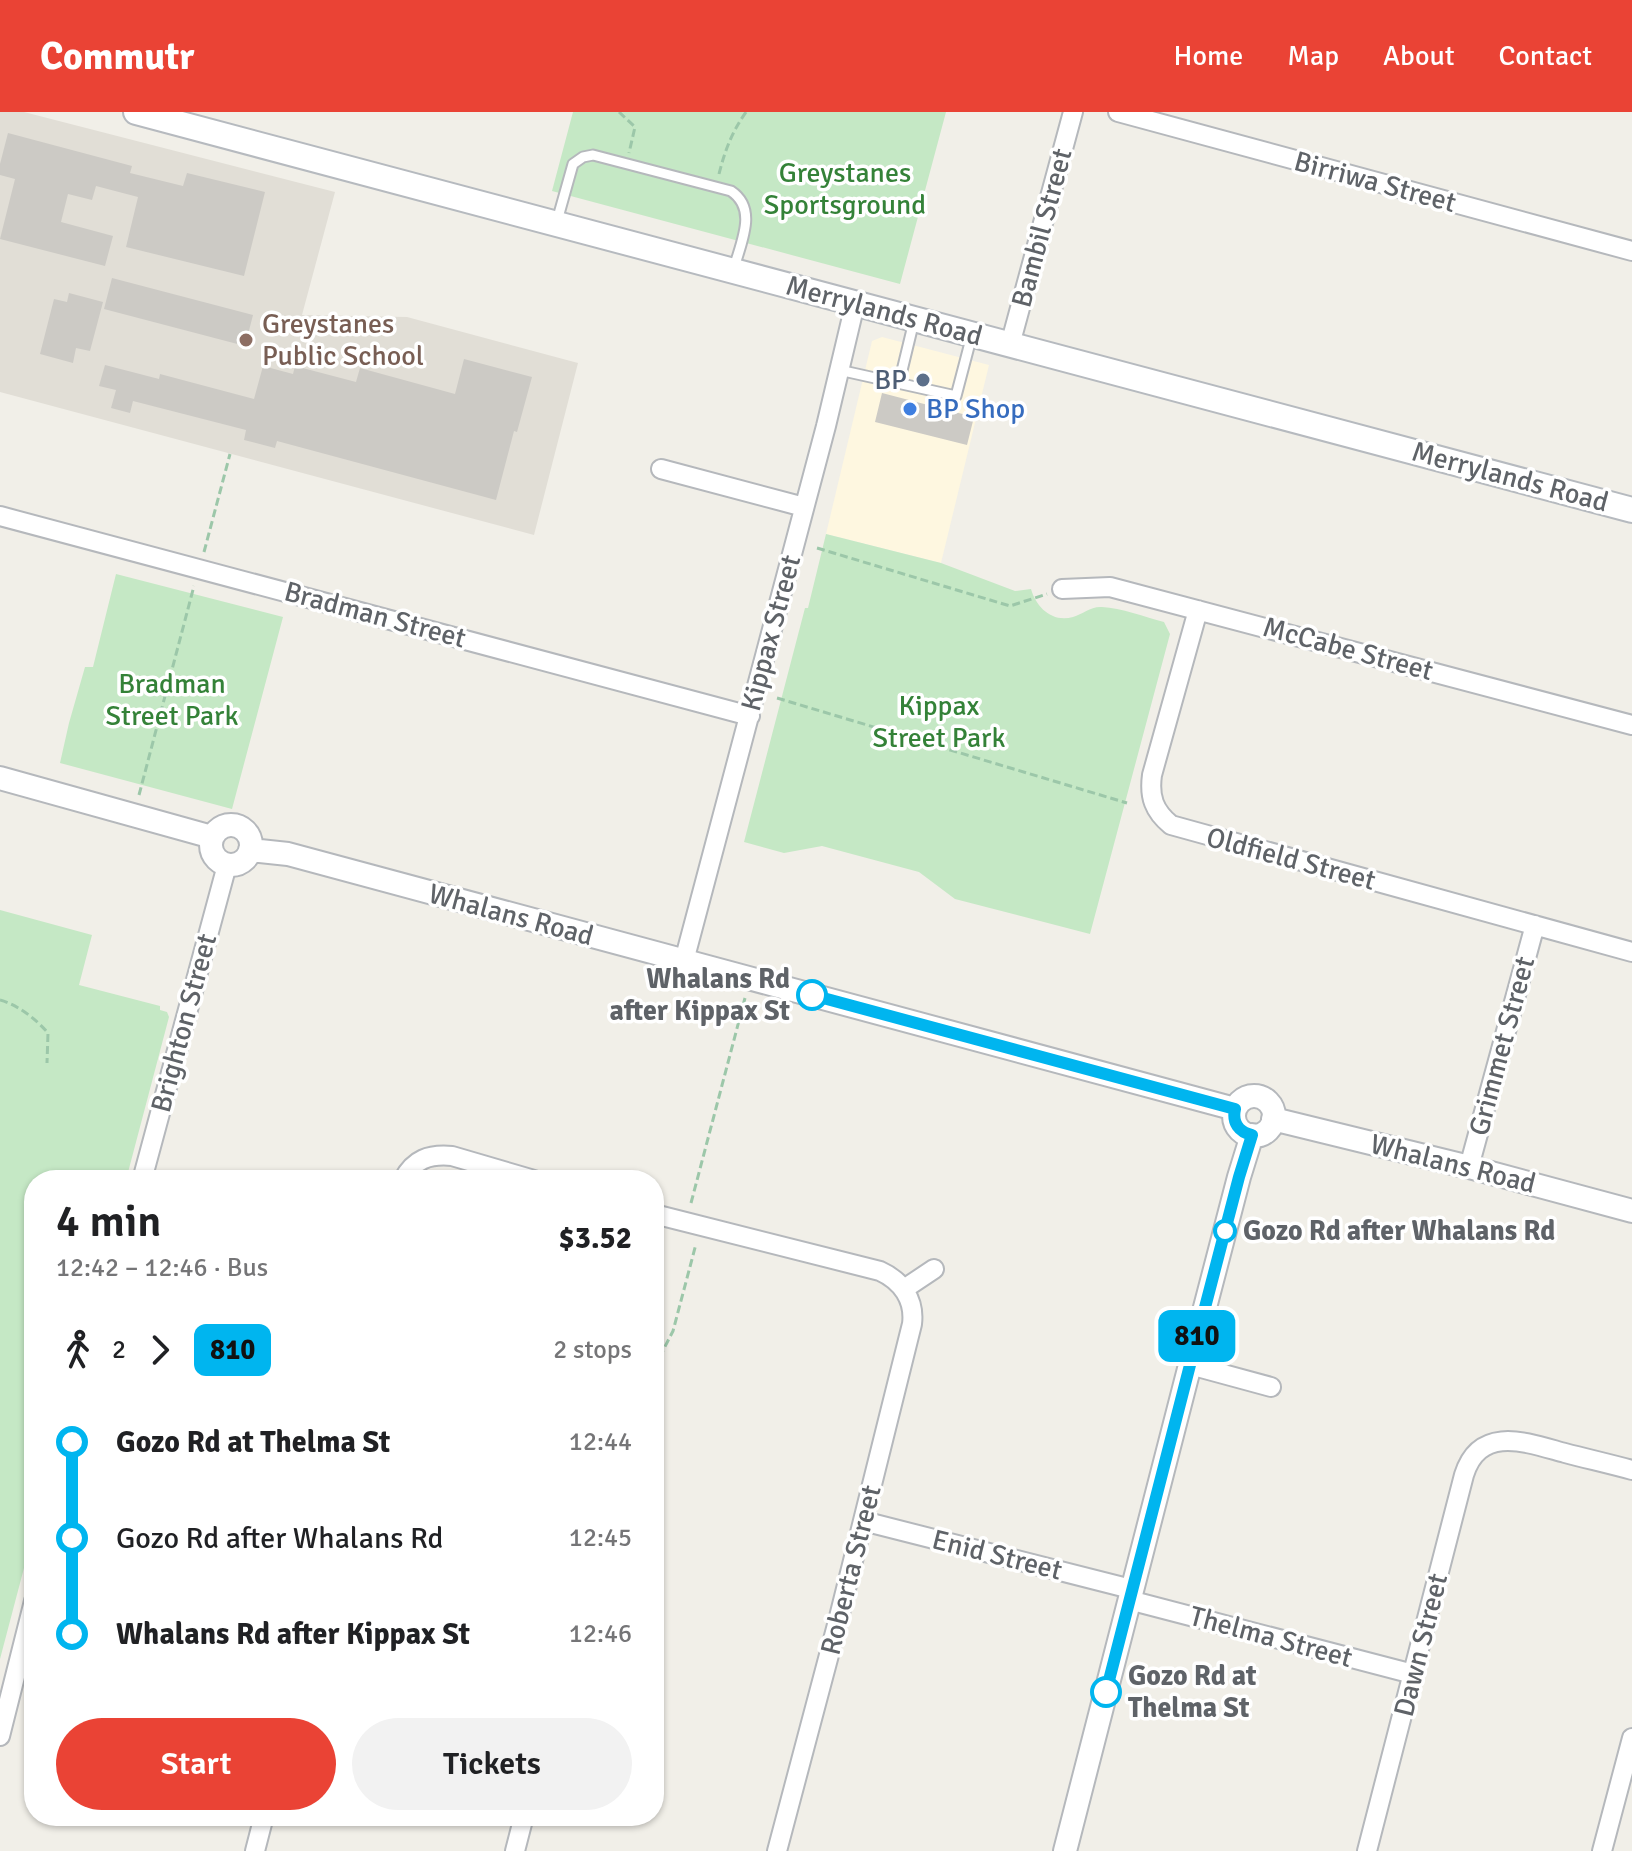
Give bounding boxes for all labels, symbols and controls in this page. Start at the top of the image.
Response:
text: Commutr [40,33,194,80]
text: Home [1174,39,1243,73]
text: Map [1287,39,1339,73]
text: About [1383,39,1455,73]
text: Contact [1499,39,1592,73]
street label: Birriwa Street [1290,144,1460,220]
street label: Bambil Street [1004,145,1080,311]
park label: Greystanes Sportsground [764,156,926,222]
street label: Merrylands Road [782,268,986,354]
place label: Greystanes Public School [262,307,424,373]
marker: Greystanes Public School [237,331,255,349]
place label: BP [874,363,907,397]
marker: BP [914,371,932,389]
place label: BP Shop [926,392,1025,426]
marker: BP Shop [901,400,919,418]
street label: Merrylands Road [1408,434,1612,520]
street label: Kippax Street [734,551,808,715]
street label: Bradman Street [281,574,470,656]
street label: McCabe Street [1259,610,1437,688]
park label: Bradman Street Park [106,667,238,733]
park label: Kippax Street Park [873,689,1005,755]
street label: Oldfield Street [1203,820,1379,898]
street label: Whalans Road [425,877,597,953]
street label: Brighton Street [144,930,224,1116]
street label: Grimmet Street [1462,953,1542,1139]
place label: Whalans Rd after Kippax St [610,962,791,1028]
marker: Whalans Rd after Kippax St [797,980,827,1010]
street label: Whalans Road [1367,1127,1539,1201]
text: 4 min [56,1195,161,1249]
place label: Gozo Rd after Whalans Rd [1243,1214,1555,1248]
text: $3.52 [559,1220,632,1257]
marker: Gozo Rd after Whalans Rd [1214,1220,1236,1242]
text: 12:42 – 12:46 · Bus [56,1252,268,1284]
line badge: 810 [1151,1310,1243,1362]
text: 810 [1174,1319,1220,1353]
icon: walk [56,1328,100,1372]
icon: forward [138,1328,182,1372]
text: 810 [210,1333,255,1367]
text: 2 [112,1334,126,1366]
text: 2 stops [553,1334,632,1366]
text: Gozo Rd at Thelma St [116,1424,390,1461]
text: 12:44 [569,1426,632,1458]
street label: Roberta Street [813,1481,889,1658]
text: Gozo Rd after Whalans Rd [116,1520,444,1557]
text: 12:45 [569,1522,632,1554]
street label: Enid Street [929,1522,1066,1588]
street label: Dawn Street [1387,1570,1455,1720]
street label: Thelma Street [1186,1599,1356,1675]
text: Whalans Rd after Kippax St [116,1616,470,1653]
text: 12:46 [569,1618,632,1650]
place label: Gozo Rd at Thelma St [1128,1659,1257,1725]
marker: Gozo Rd at Thelma St [1091,1677,1121,1707]
button: Start [56,1718,336,1810]
button: Tickets [352,1718,632,1810]

